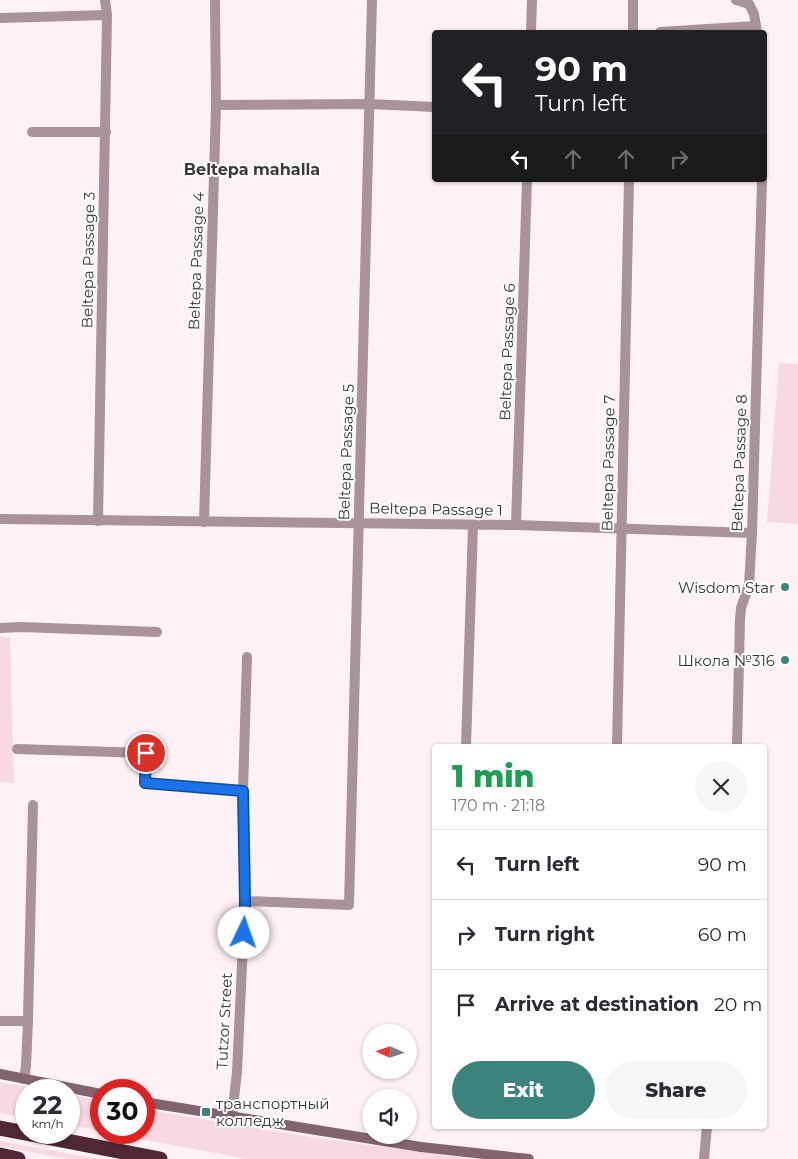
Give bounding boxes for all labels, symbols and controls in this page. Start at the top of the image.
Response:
text: 90 m [535,47,628,90]
icon: left [452,50,517,115]
text: Turn left [535,90,627,117]
icon: left [506,145,534,173]
icon: ahead [559,145,587,173]
icon: ahead [612,145,640,173]
icon: right [665,145,693,173]
district label: Beltepa mahalla [184,160,320,179]
street label: Beltepa Passage 3 [77,192,99,328]
street label: Beltepa Passage 4 [184,192,208,330]
street label: Beltepa Passage 6 [495,283,519,421]
street label: Beltepa Passage 5 [334,383,358,521]
street label: Beltepa Passage 7 [597,394,619,532]
street label: Beltepa Passage 8 [727,394,751,532]
street label: Beltepa Passage 1 [369,498,503,520]
place label: Wisdom Star [678,578,775,597]
marker: Wisdom Star [779,581,791,593]
place label: Школа №316 [677,651,775,670]
marker: Школа №316 [779,654,791,666]
pin [125,732,167,774]
icon: arrive [132,739,160,767]
text: 1 min [452,758,535,795]
button: close [695,761,747,813]
text: 170 m · 21:18 [452,796,545,815]
icon: left [452,851,480,879]
text: Turn left [495,853,580,876]
text: 90 m [698,853,747,876]
position arrow [217,906,269,958]
icon: right [452,921,480,949]
text: Turn right [495,923,595,946]
text: 60 m [698,923,747,946]
street label: Tutzor Street [212,972,236,1070]
icon: arrive [452,991,480,1019]
text: Arrive at destination [495,993,699,1016]
text: 20 m [714,993,762,1016]
north arrow [362,1024,418,1079]
map controls [362,1024,417,1144]
button: Exit [452,1061,595,1119]
button: Share [605,1061,747,1119]
speed limit sign: 30 [90,1079,155,1144]
button: sound [362,1089,417,1144]
text: 22 [33,1090,62,1120]
place label: транспортный колледж [216,1094,330,1130]
marker: транспортный колледж [200,1106,212,1118]
text: km/h [31,1116,64,1131]

